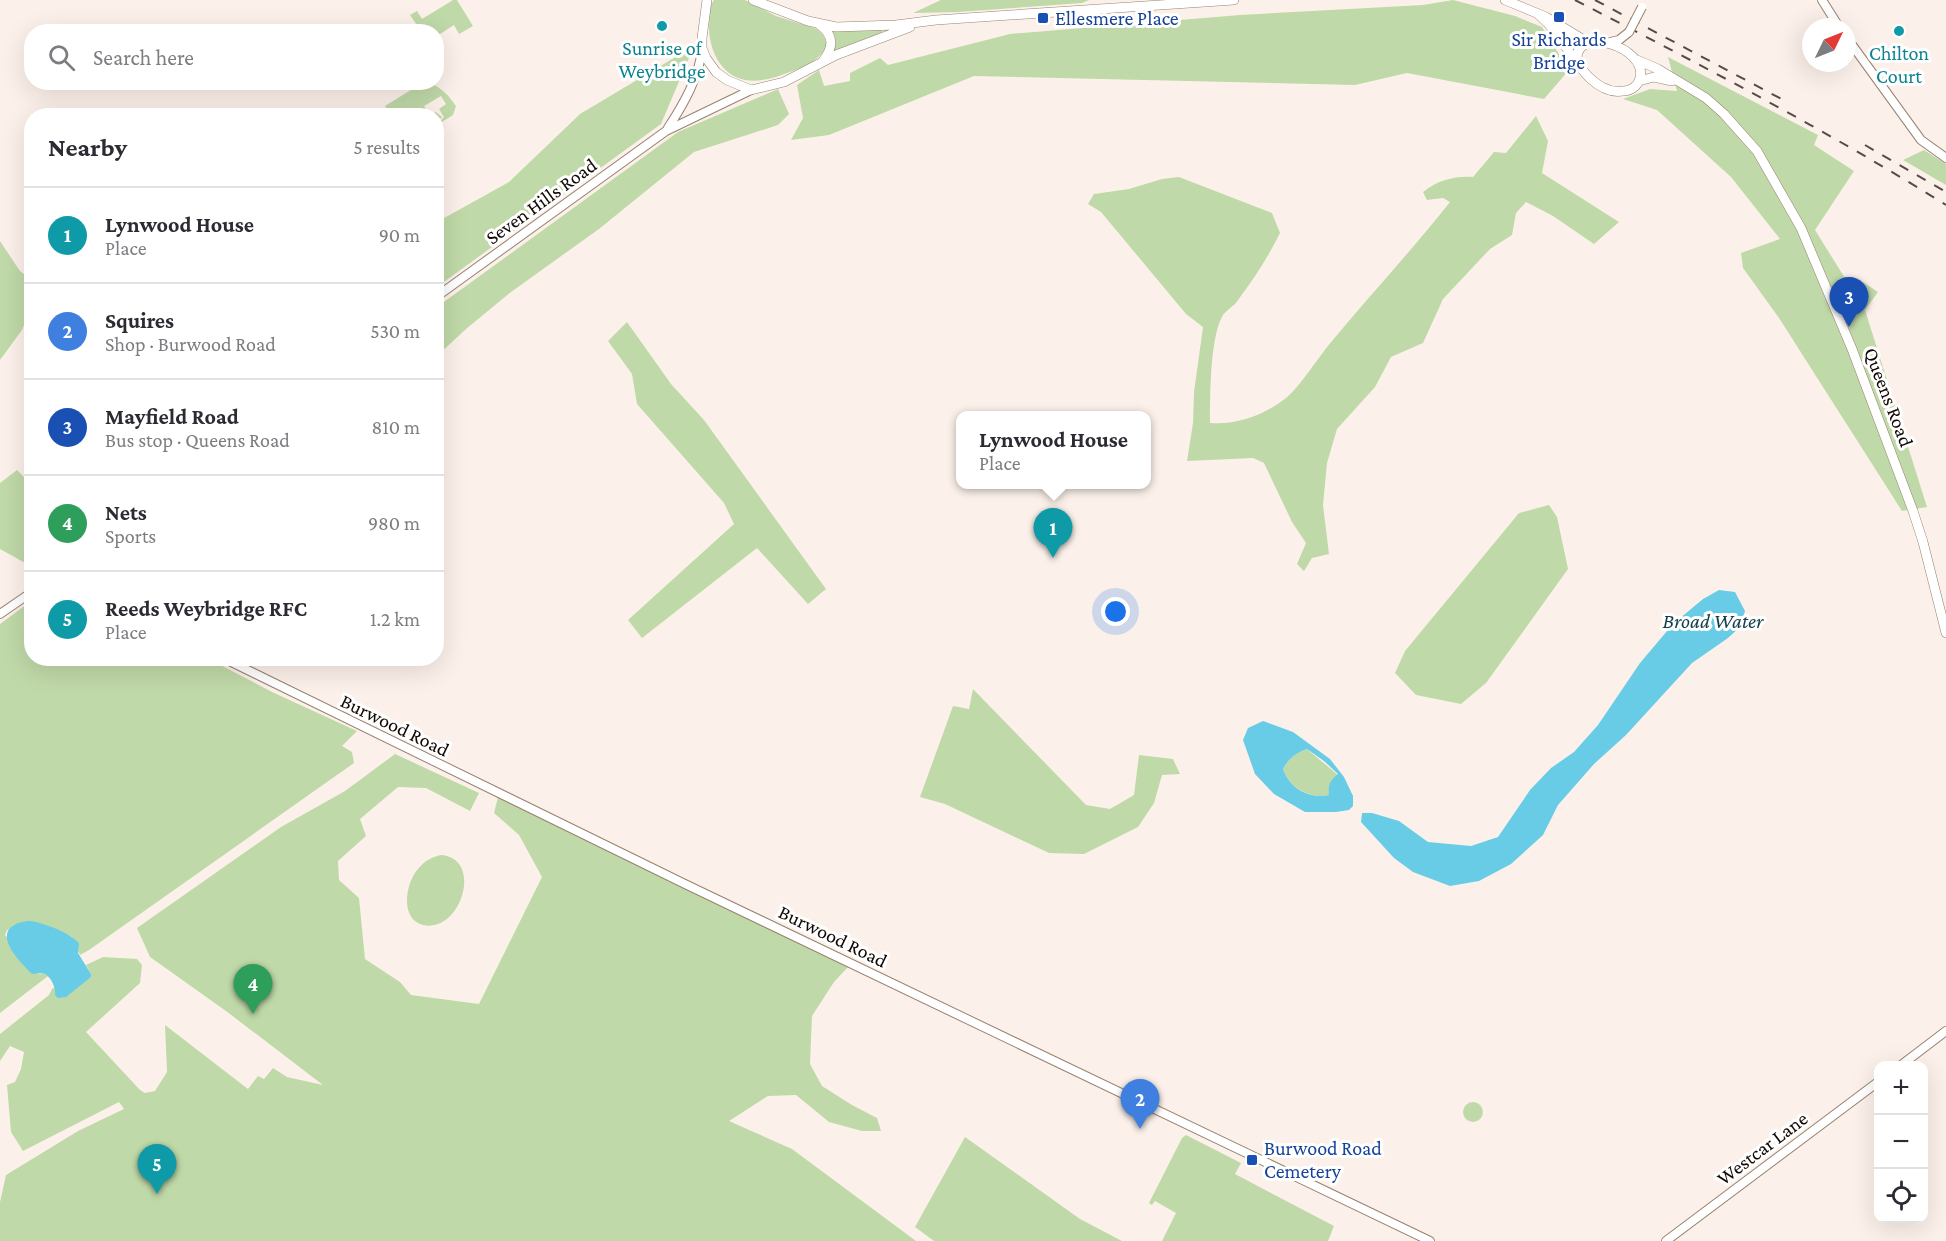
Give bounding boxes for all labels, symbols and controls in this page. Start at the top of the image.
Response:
place label: Ellesmere Place [1055,7,1179,29]
marker: Sir Richards Bridge [1552,10,1566,24]
marker: Ellesmere Place [1036,11,1050,25]
north arrow [1802,18,1856,72]
marker: Sunrise of Weybridge [655,19,669,33]
search box [24,24,444,90]
marker: Chilton Court [1892,24,1906,38]
place label: Sir Richards Bridge [1511,28,1607,74]
place label: Sunrise of Weybridge [619,37,706,83]
icon: search [45,41,78,74]
place label: Chilton Court [1869,42,1929,87]
text: Search here [93,45,194,70]
text: Nearby [48,133,127,162]
text: 5 results [353,136,420,158]
street label: Seven Hills Road [481,153,601,249]
text: Lynwood House [105,212,254,237]
text: 1 [64,224,71,246]
text: 90 m [379,224,420,246]
text: Place [105,237,147,259]
pin: 3 [1830,278,1868,327]
text: Squires [105,308,174,333]
text: 2 [62,320,73,342]
text: 530 m [370,320,420,342]
text: Shop · Burwood Road [105,333,276,355]
street label: Queens Road [1860,344,1918,450]
text: Mayfield Road [105,404,239,429]
popup [956,411,1151,489]
text: 3 [63,416,72,438]
text: 810 m [371,416,420,438]
text: Lynwood House [979,427,1128,452]
text: Bus stop · Queens Road [105,429,290,451]
text: Place [979,452,1021,474]
text: Nets [105,500,147,525]
pin: 1 [1034,508,1072,558]
text: 4 [62,512,73,534]
text: 980 m [368,512,420,534]
text: Sports [105,525,156,547]
text: Reeds Weybridge RFC [105,596,307,621]
your location [1101,597,1130,626]
text: 5 [63,608,72,630]
text: 1.2 km [370,608,420,630]
water label: Broad Water [1663,609,1764,633]
text: Place [105,621,147,643]
street label: Burwood Road [337,689,453,761]
street label: Burwood Road [775,900,891,972]
pin: 4 [234,964,272,1014]
map controls [1874,1061,1928,1223]
button: + [1874,1061,1928,1115]
pin: 2 [1120,1080,1160,1129]
street label: Westcar Lane [1712,1107,1812,1189]
button: − [1874,1115,1928,1169]
place label: Burwood Road Cemetery [1264,1137,1382,1183]
pin: 5 [138,1144,176,1194]
marker: Burwood Road Cemetery [1245,1153,1259,1167]
button: locate [1874,1169,1928,1223]

